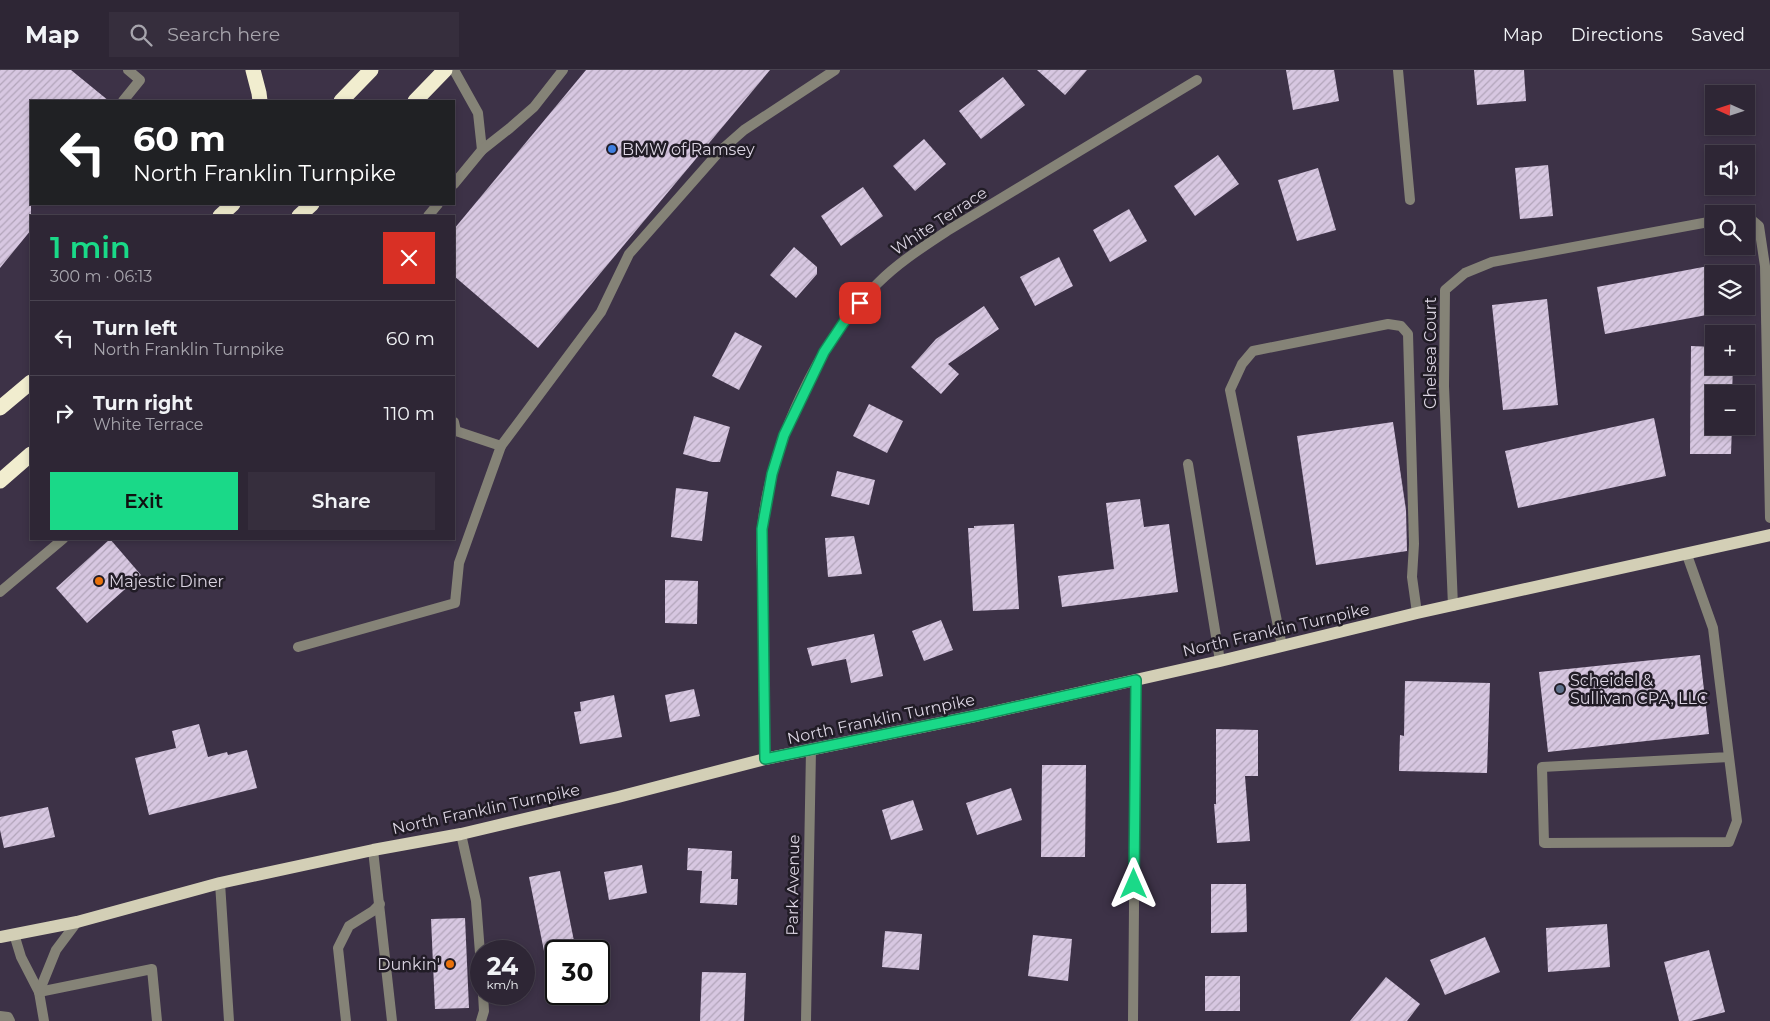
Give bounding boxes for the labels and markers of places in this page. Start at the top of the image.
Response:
place label: BMW of Ramsey [622,140,755,159]
marker: BMW of Ramsey [606,143,618,155]
pin [839,282,881,324]
place label: Majestic Diner [109,572,224,591]
marker: Majestic Diner [93,575,105,587]
place label: Scheidel & Sullivan CPA, LLC [1570,671,1708,708]
marker: Scheidel & Sullivan CPA, LLC [1554,683,1566,695]
place label: Dunkin' [377,955,440,974]
marker: Dunkin' [444,958,456,970]

